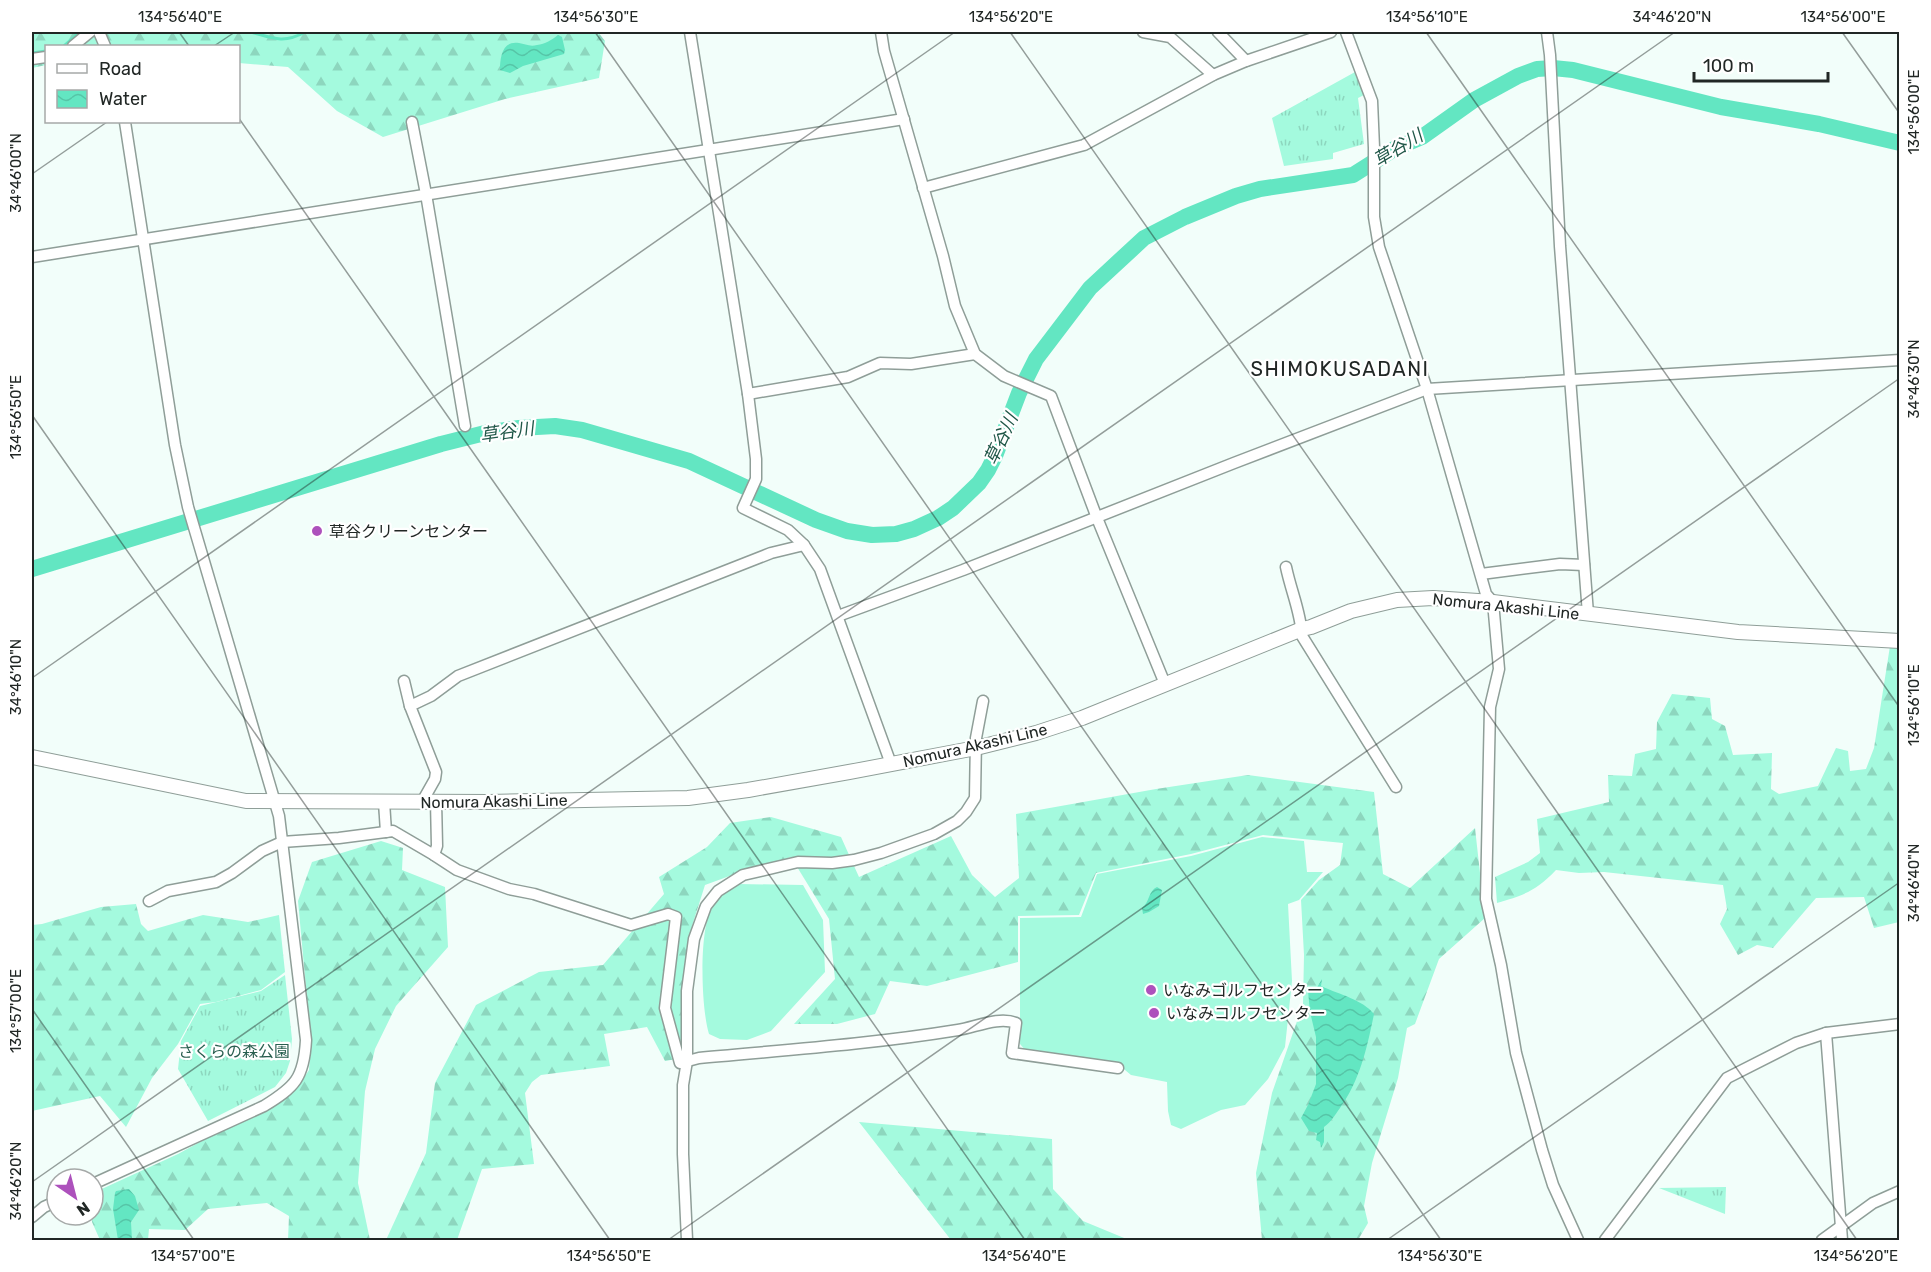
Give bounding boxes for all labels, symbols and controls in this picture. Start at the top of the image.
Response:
text: 134°56'40"E [138,8,222,26]
text: 134°56'30"E [554,8,638,26]
text: 134°56'20"E [969,8,1053,26]
text: 134°56'10"E [1386,8,1468,26]
text: 34°46'20"N [1633,8,1711,26]
text: 134°56'00"E [1800,8,1886,26]
legend [45,45,240,123]
scale bar [1694,45,1828,83]
text: 100 m [1703,55,1754,77]
text: Road [99,58,142,80]
text: 134°56'00"E [1905,69,1923,155]
text: Water [99,88,147,110]
water label: 草谷川 [1369,124,1429,171]
text: 34°46'00"N [7,133,25,213]
text: 34°46'30"N [1905,339,1923,419]
district label: SHIMOKUSADANI [1250,357,1430,381]
text: 134°56'50"E [7,375,25,459]
water label: 草谷川 [980,408,1023,468]
water label: 草谷川 [479,417,537,447]
place label: 草谷クリーンセンター [329,522,488,541]
marker: 草谷クリーンセンター [310,524,324,538]
street label: Nomura Akashi Line [1432,589,1580,624]
text: 34°46'10"N [7,639,25,715]
text: 134°56'10"E [1905,664,1923,746]
street label: Nomura Akashi Line [901,720,1049,771]
street label: Nomura Akashi Line [420,791,568,812]
text: 34°46'40"N [1905,844,1923,922]
text: 134°57'00"E [7,969,25,1053]
place label: いなみゴルフセンター [1163,981,1323,1000]
marker: いなみゴルフセンター [1144,983,1158,997]
place label: いなみコルフセンター [1166,1004,1326,1023]
marker: いなみコルフセンター [1147,1006,1161,1020]
park label: さくらの森公園 [178,1042,290,1061]
text: 34°46'20"N [7,1142,25,1220]
north arrow [45,1167,105,1227]
text: N [73,1198,93,1220]
text: 134°57'00"E [151,1247,235,1265]
text: 134°56'50"E [567,1247,651,1265]
text: 134°56'40"E [982,1247,1066,1265]
text: 134°56'30"E [1398,1247,1482,1265]
text: 134°56'20"E [1814,1247,1898,1265]

